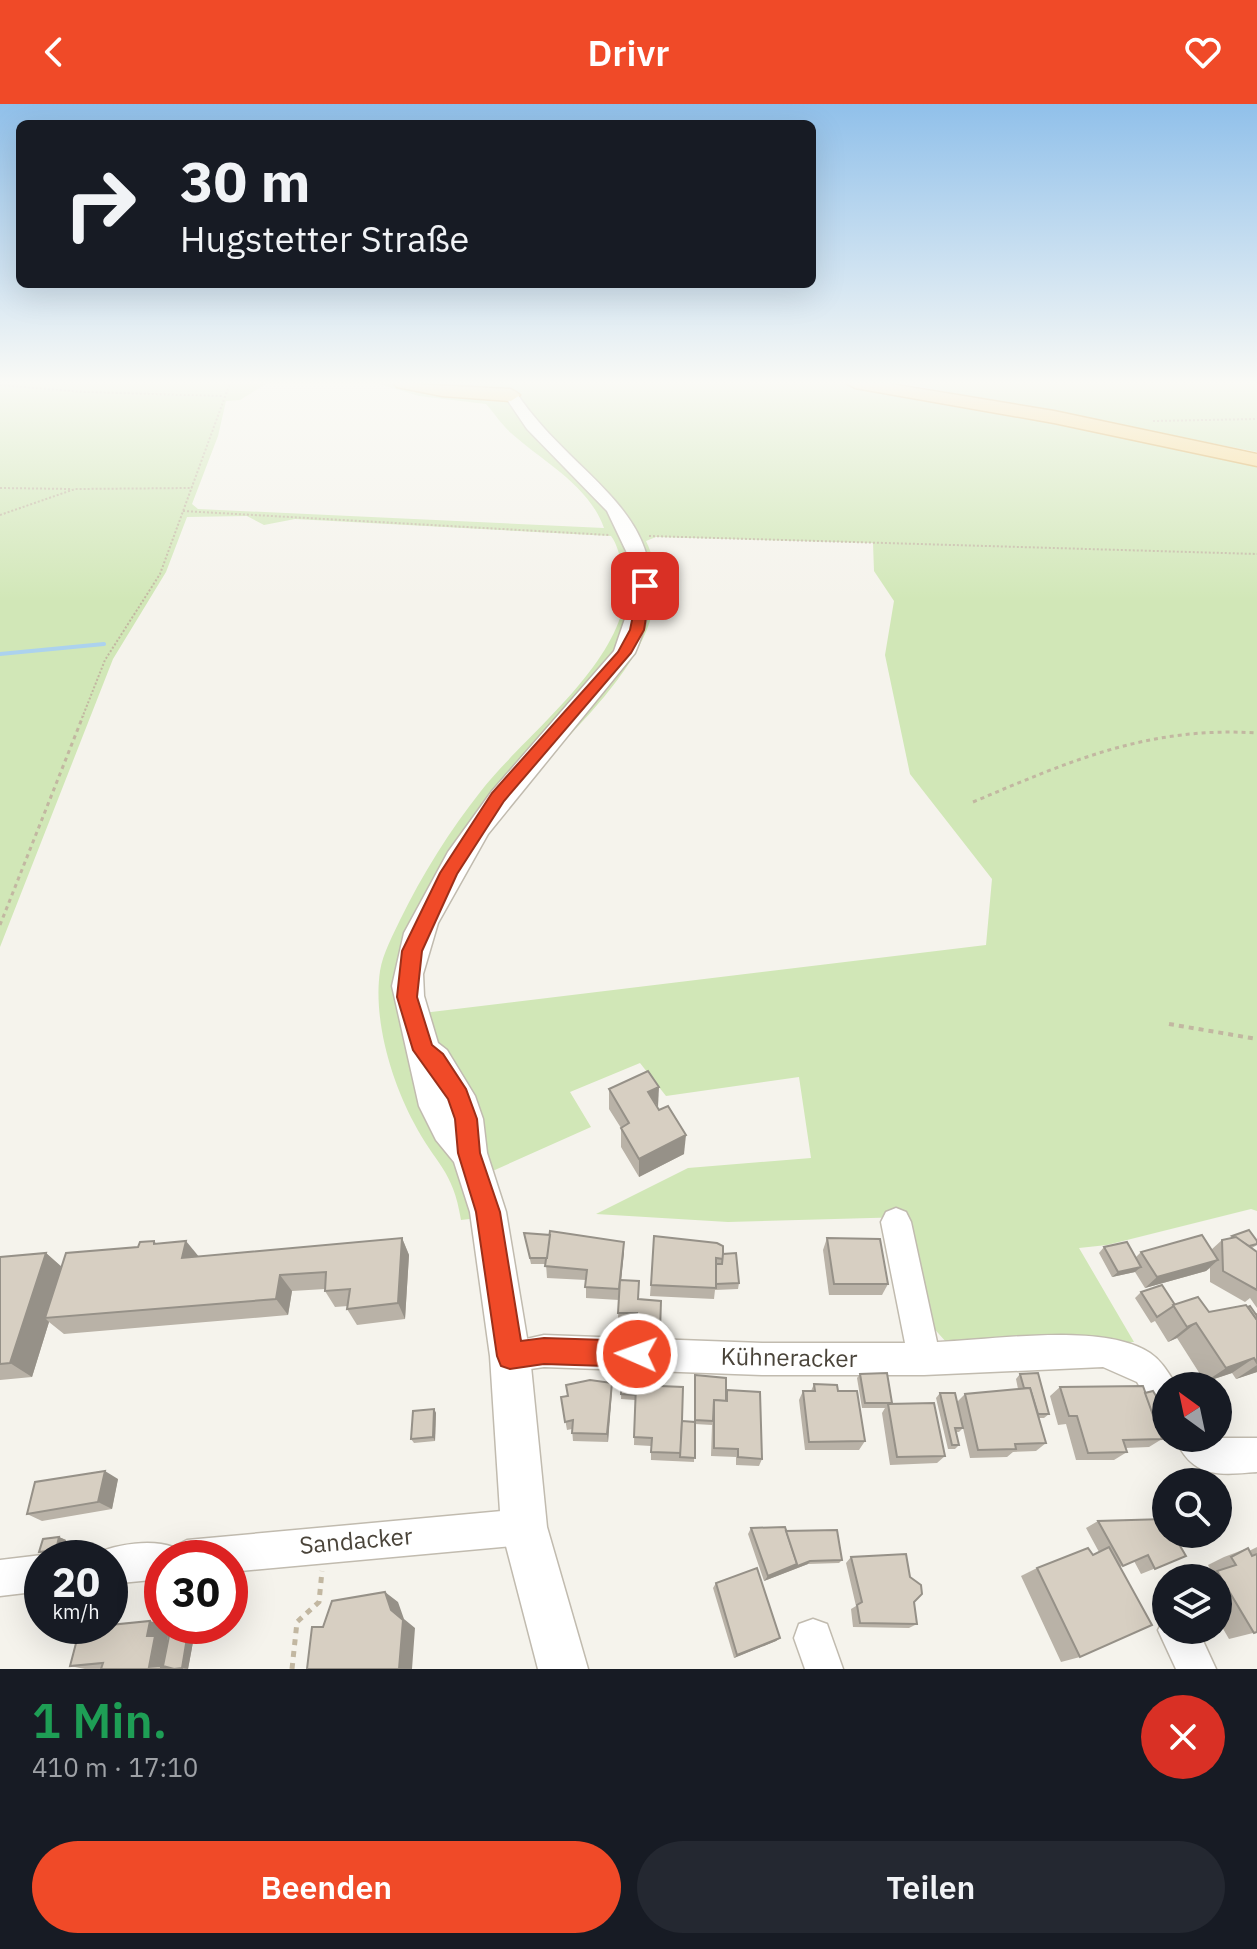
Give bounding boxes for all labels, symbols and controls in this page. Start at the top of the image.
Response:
text: Drivr [588,29,669,76]
icon: back [32,30,76,74]
icon: heart [1181,30,1225,74]
text: 30 m [180,145,310,217]
icon: right [48,152,152,256]
text: Hugstetter Straße [180,215,469,262]
pin [611,552,679,620]
icon: arrive [623,564,667,608]
position arrow [595,1312,679,1396]
street label: Kühneracker [720,1340,858,1374]
north arrow [1152,1372,1232,1452]
map controls [1152,1372,1232,1644]
button: search [1152,1468,1232,1548]
street label: Sandacker [298,1519,414,1561]
speed limit sign: 30 [144,1540,248,1644]
text: 20 [52,1556,100,1608]
button: layers [1152,1564,1232,1644]
text: km/h [52,1598,100,1625]
text: 1 Min. [32,1689,167,1751]
button: close [1141,1695,1225,1779]
text: 410 m · 17:10 [32,1750,198,1784]
button: Beenden [32,1841,621,1933]
button: Teilen [637,1841,1225,1933]

